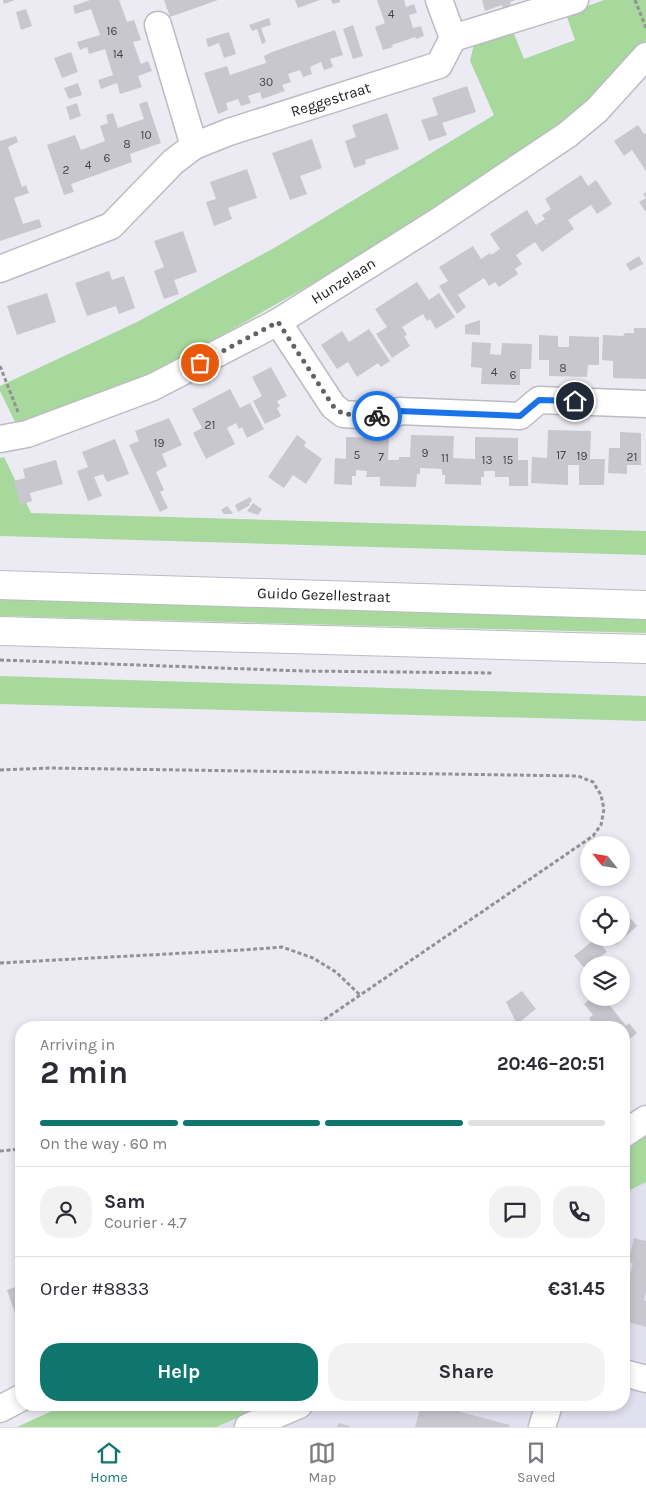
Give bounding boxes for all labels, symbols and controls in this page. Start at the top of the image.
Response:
house number: 4 [388,7,395,21]
house number: 16 [107,24,118,38]
house number: 14 [113,47,124,61]
house number: 30 [259,75,273,89]
street label: Reggestraat [289,78,373,121]
house number: 10 [140,128,152,142]
house number: 8 [123,137,131,151]
house number: 6 [104,151,111,165]
house number: 4 [85,158,92,172]
house number: 2 [63,163,70,177]
street label: Hunzelaan [308,254,379,308]
pin [179,342,221,384]
icon: bag [186,349,214,377]
house number: 8 [559,361,567,375]
house number: 4 [491,365,498,379]
house number: 6 [510,368,517,382]
pin [554,380,596,422]
icon: home [561,387,589,415]
courier [352,391,402,441]
icon: bike [363,402,391,430]
house number: 21 [205,418,215,432]
house number: 19 [154,436,164,450]
house number: 9 [422,446,429,460]
house number: 5 [354,448,361,462]
house number: 17 [556,448,566,462]
house number: 19 [577,449,587,463]
house number: 7 [378,450,384,464]
house number: 21 [627,450,637,464]
house number: 11 [441,451,449,465]
house number: 13 [481,453,493,467]
house number: 15 [503,453,514,467]
street label: Guido Gezellestraat [257,584,391,606]
north arrow [580,836,630,886]
map controls [580,836,630,1006]
button: locate [580,896,630,946]
button: layers [580,956,630,1006]
text: Arriving in [40,1035,115,1054]
text: 20:46–20:51 [497,1053,605,1075]
text: 2 min [40,1054,128,1091]
text: On the way · 60 m [40,1134,167,1153]
button: person [40,1186,92,1238]
button: chat [489,1186,541,1238]
button: phone [553,1186,605,1238]
text: Sam [104,1191,145,1213]
text: Courier · 4.7 [104,1213,187,1232]
text: Order #8833 [40,1278,149,1300]
text: €31.45 [548,1278,605,1300]
button: Help [40,1343,318,1401]
button: Share [328,1343,605,1401]
tab: Home [90,1439,128,1486]
tab: Map [308,1439,336,1486]
tab: Saved [517,1439,556,1486]

